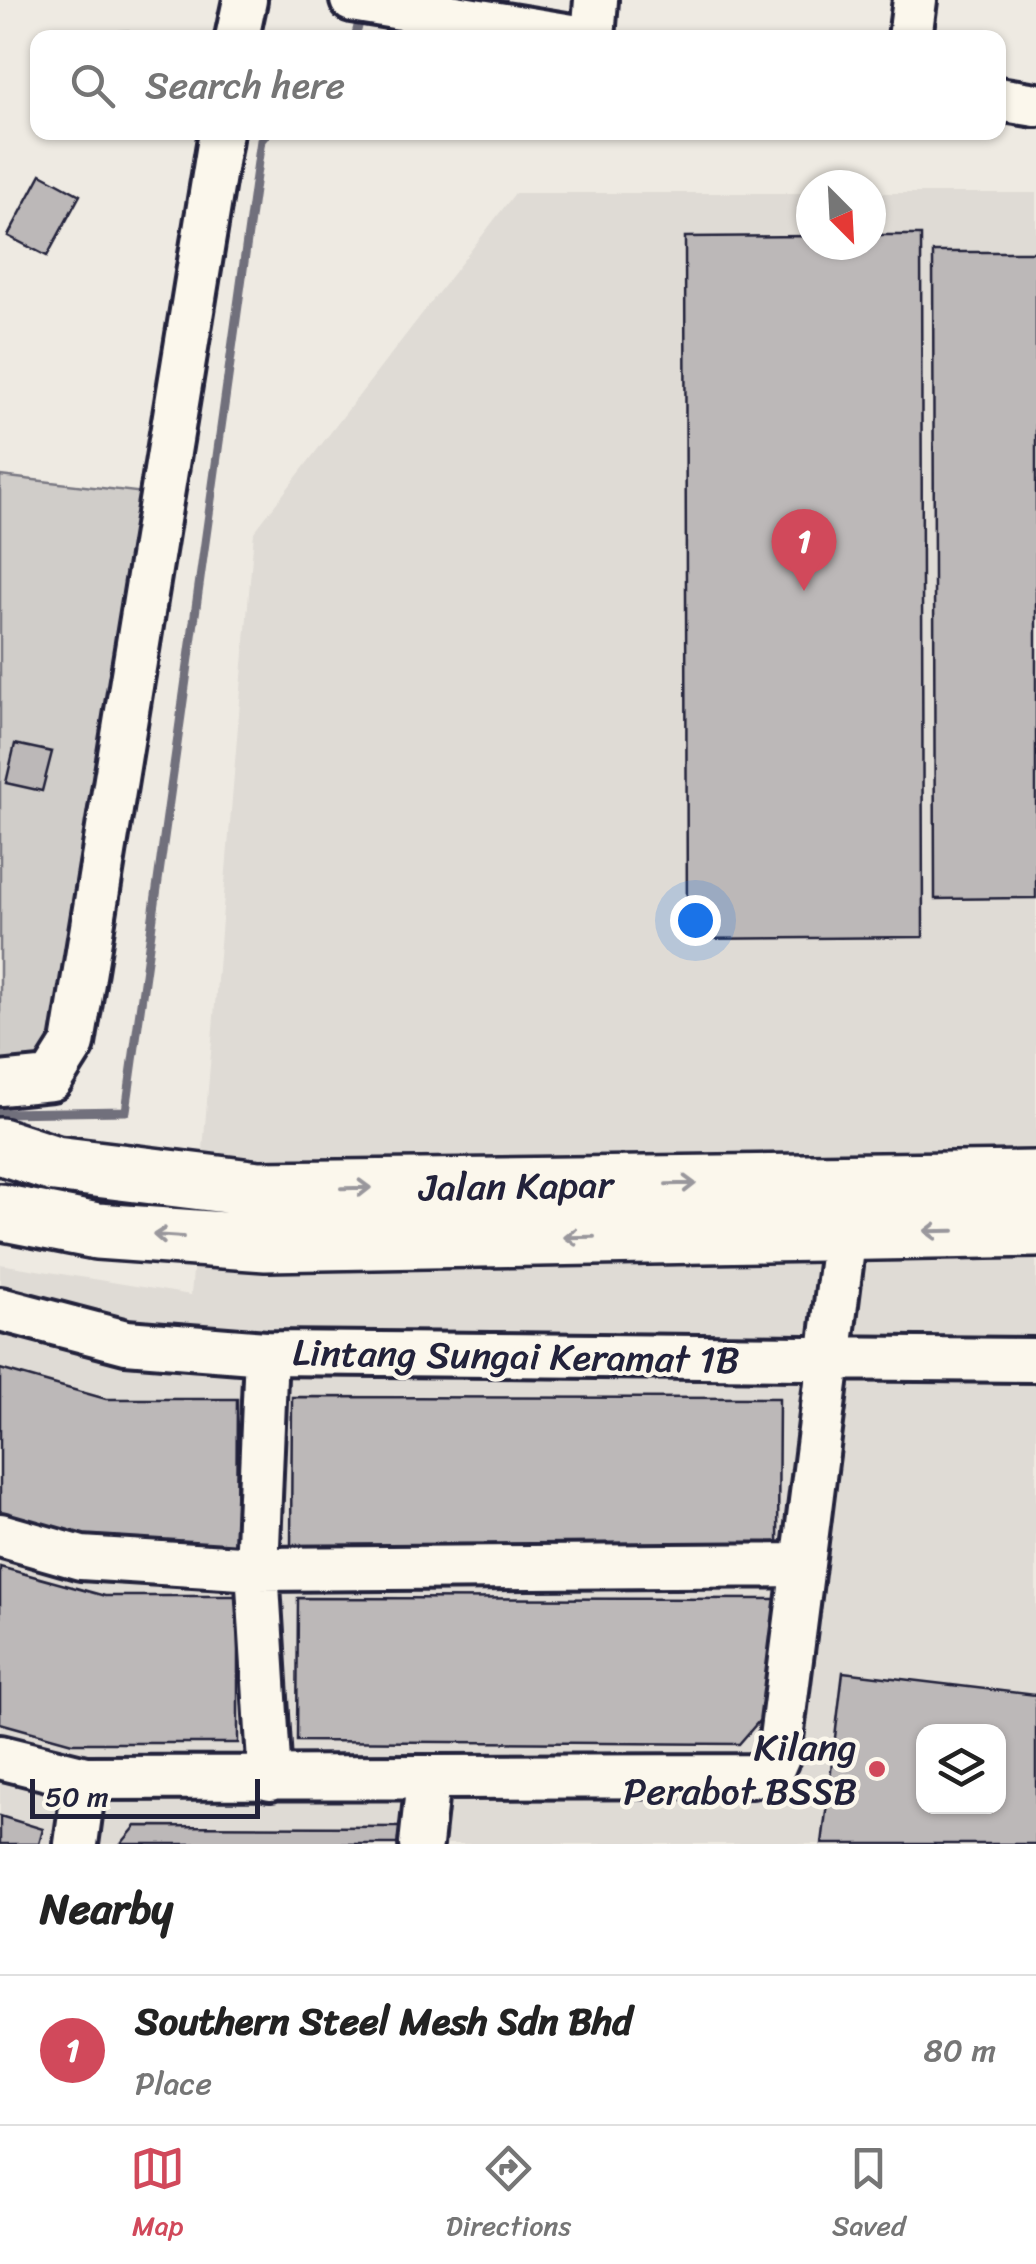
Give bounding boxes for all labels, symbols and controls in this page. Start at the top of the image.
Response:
search box [30,30,1006,140]
text: Search here [145,52,345,119]
icon: search [65,58,120,113]
north arrow [796,170,886,260]
pin: 1 [772,508,836,591]
your location [670,895,721,946]
street label: Jalan Kapar [416,1151,616,1222]
one-way arrow [665,1174,697,1193]
one-way arrow [340,1178,372,1197]
one-way arrow [923,1222,956,1240]
one-way arrow [153,1226,185,1245]
one-way arrow [563,1228,595,1247]
street label: Lintang Sungai Keramat 1B [292,1319,740,1394]
place label: Kilang Perabot BSSB [623,1714,857,1825]
map controls [916,1724,1006,1814]
button: layers [916,1724,1006,1814]
marker: Kilang Perabot BSSB [866,1758,888,1780]
text: 50 m [45,1772,109,1821]
scale bar [30,1774,260,1818]
text: Nearby [40,1872,173,1946]
text: Southern Steel Mesh Sdn Bhd [135,1988,632,2055]
text: 1 [66,2022,79,2079]
text: 80 m [924,2022,996,2079]
text: Place [135,2055,212,2112]
tab: Map [130,2141,185,2250]
tab: Directions [446,2141,571,2250]
tab: Saved [832,2141,906,2250]

